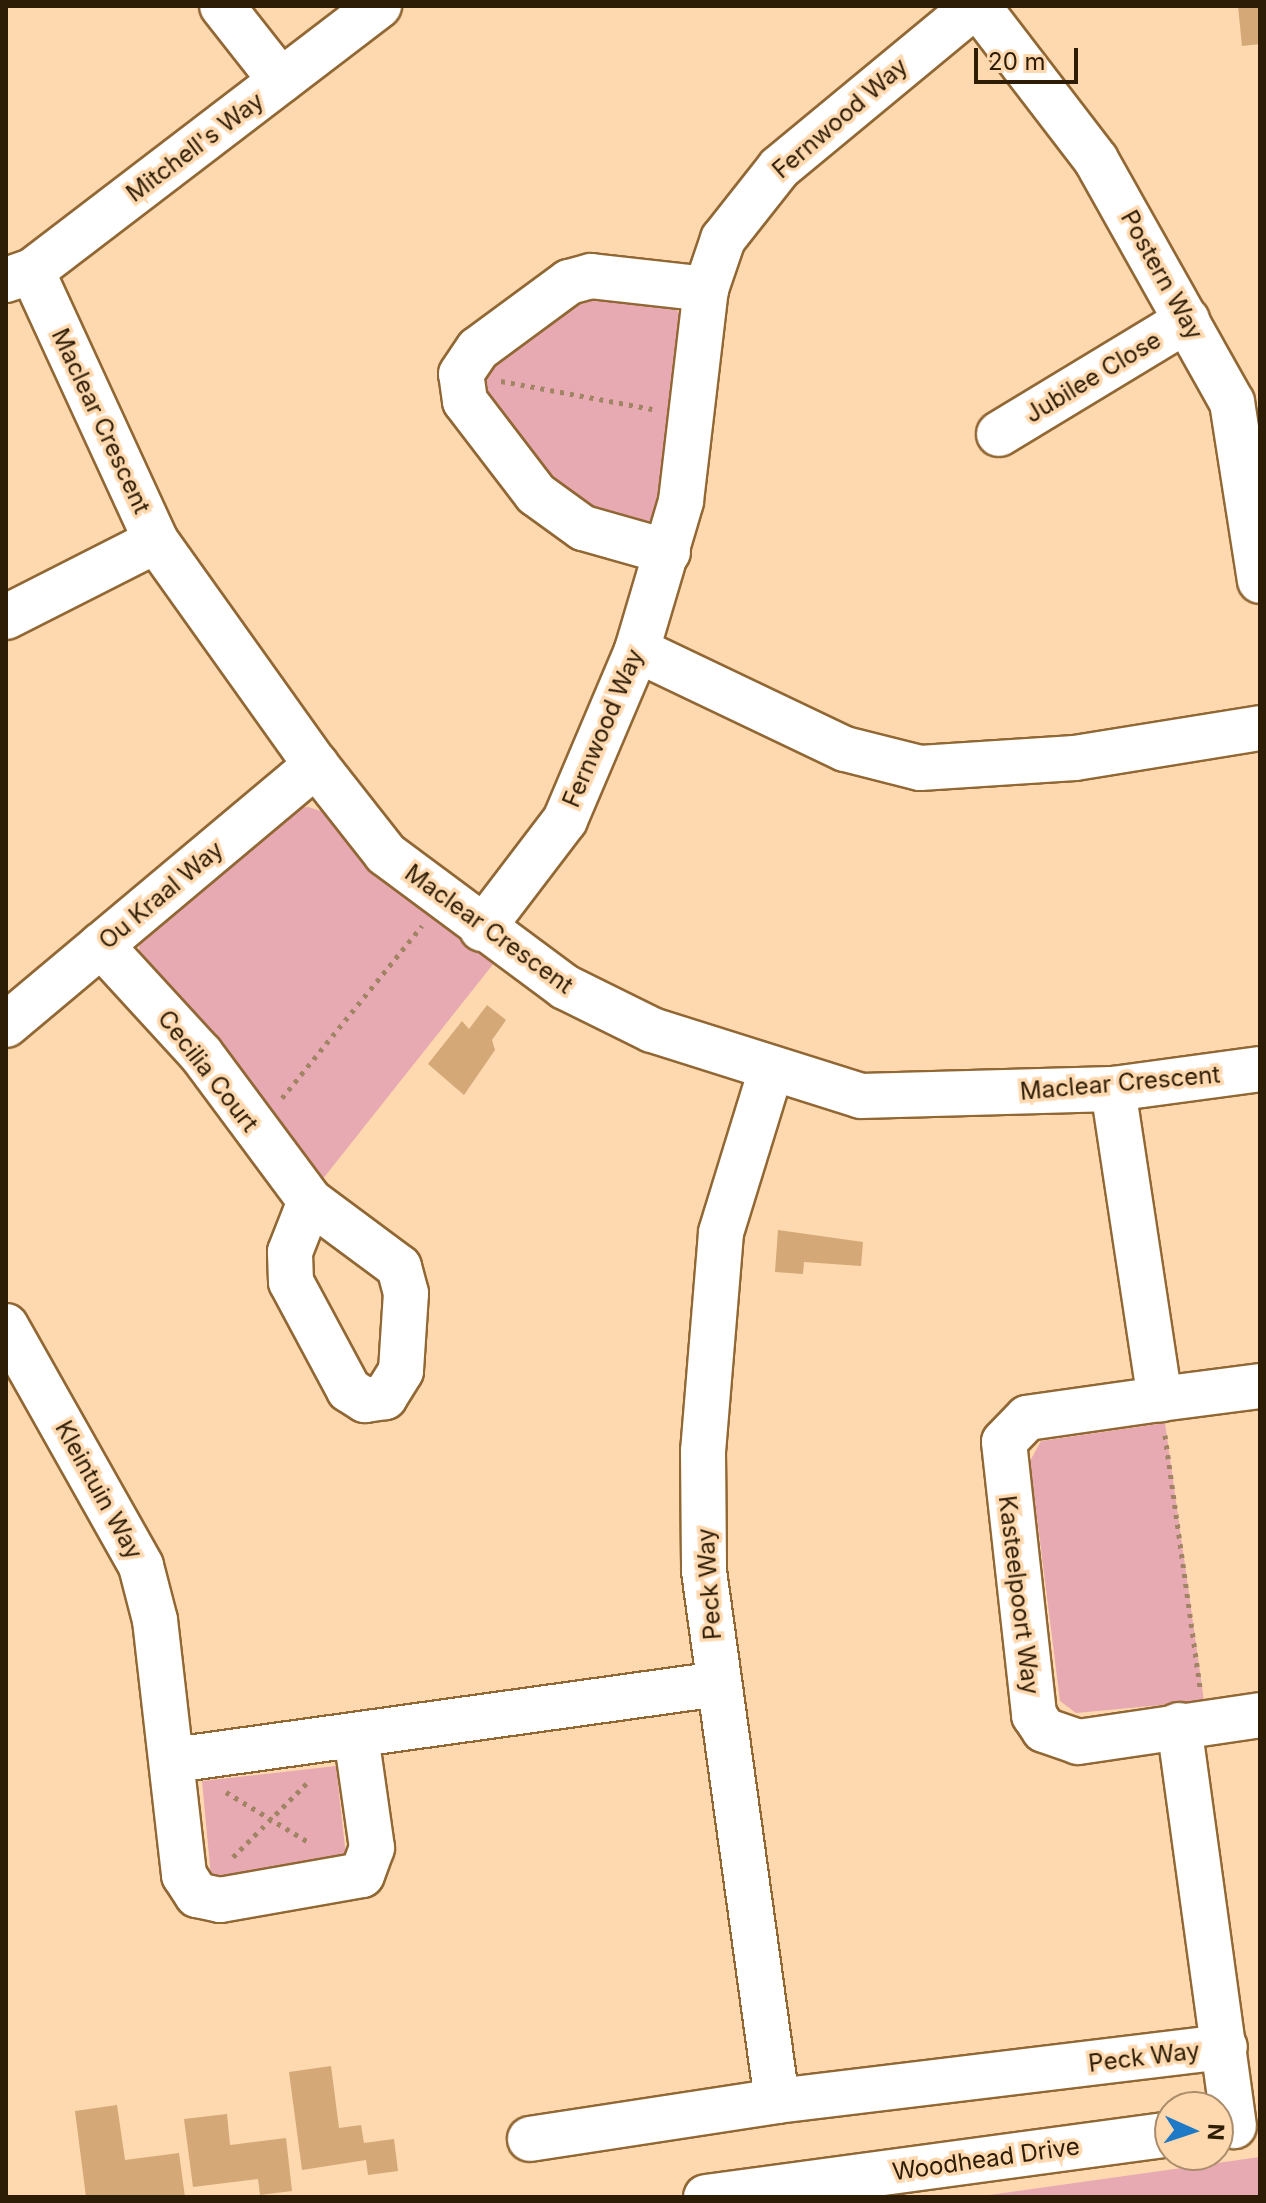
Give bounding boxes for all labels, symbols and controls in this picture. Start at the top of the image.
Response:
scale bar [978,32,1082,82]
text: 20 m [988,47,1046,76]
street label: Fernwood Way [767,52,913,184]
street label: Mitchell's Way [121,86,269,208]
street label: Postern Way [1115,205,1209,345]
street label: Maclear Crescent [46,324,156,518]
street label: Jubilee Close [1020,325,1166,429]
street label: Fernwood Way [557,644,649,812]
street label: Ou Kraal Way [93,835,229,955]
street label: Maclear Crescent [399,858,579,1000]
street label: Cecilia Court [152,1005,264,1137]
street label: Maclear Crescent [1019,1060,1221,1106]
street label: Kleintuin Way [49,1416,149,1564]
street label: Kasteelpoort Way [993,1494,1045,1696]
street label: Peck Way [691,1527,727,1641]
street label: Peck Way [1087,2036,1201,2078]
north arrow [1154,2091,1234,2171]
text: N [1203,2123,1229,2141]
street label: Woodhead Drive [891,2132,1081,2186]

